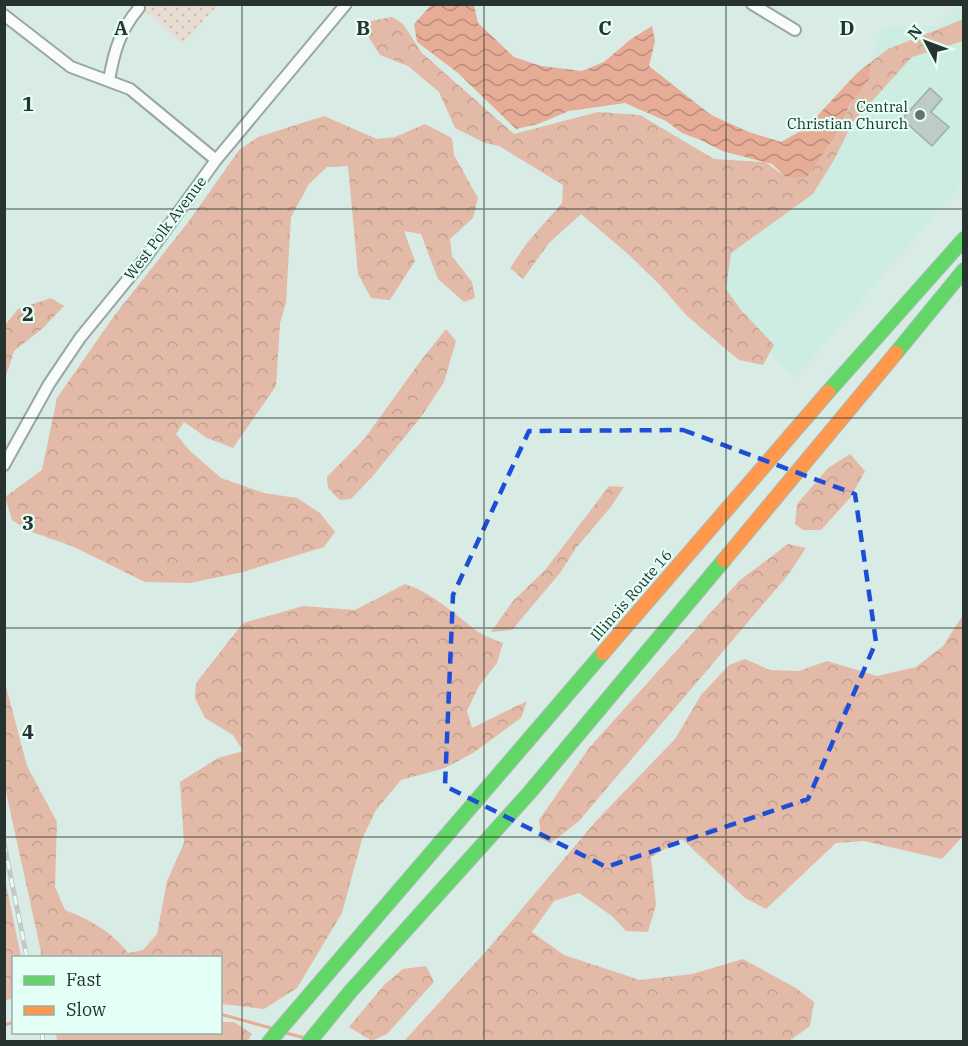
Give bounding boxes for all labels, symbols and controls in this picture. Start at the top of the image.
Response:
north arrow [896,12,956,72]
text: A [114,14,128,41]
text: B [356,14,370,41]
text: C [598,14,612,41]
text: D [839,14,855,41]
text: N [903,21,926,43]
text: 1 [22,90,34,117]
place label: Central Christian Church [787,97,908,133]
marker: Central Christian Church [913,108,927,122]
street label: West Polk Avenue [120,172,210,284]
text: 2 [22,300,34,327]
text: 3 [22,509,34,536]
street label: Illinois Route 16 [586,545,676,645]
text: 4 [22,718,34,745]
legend [12,956,222,1034]
text: Fast [66,968,101,991]
text: Slow [66,998,106,1021]

